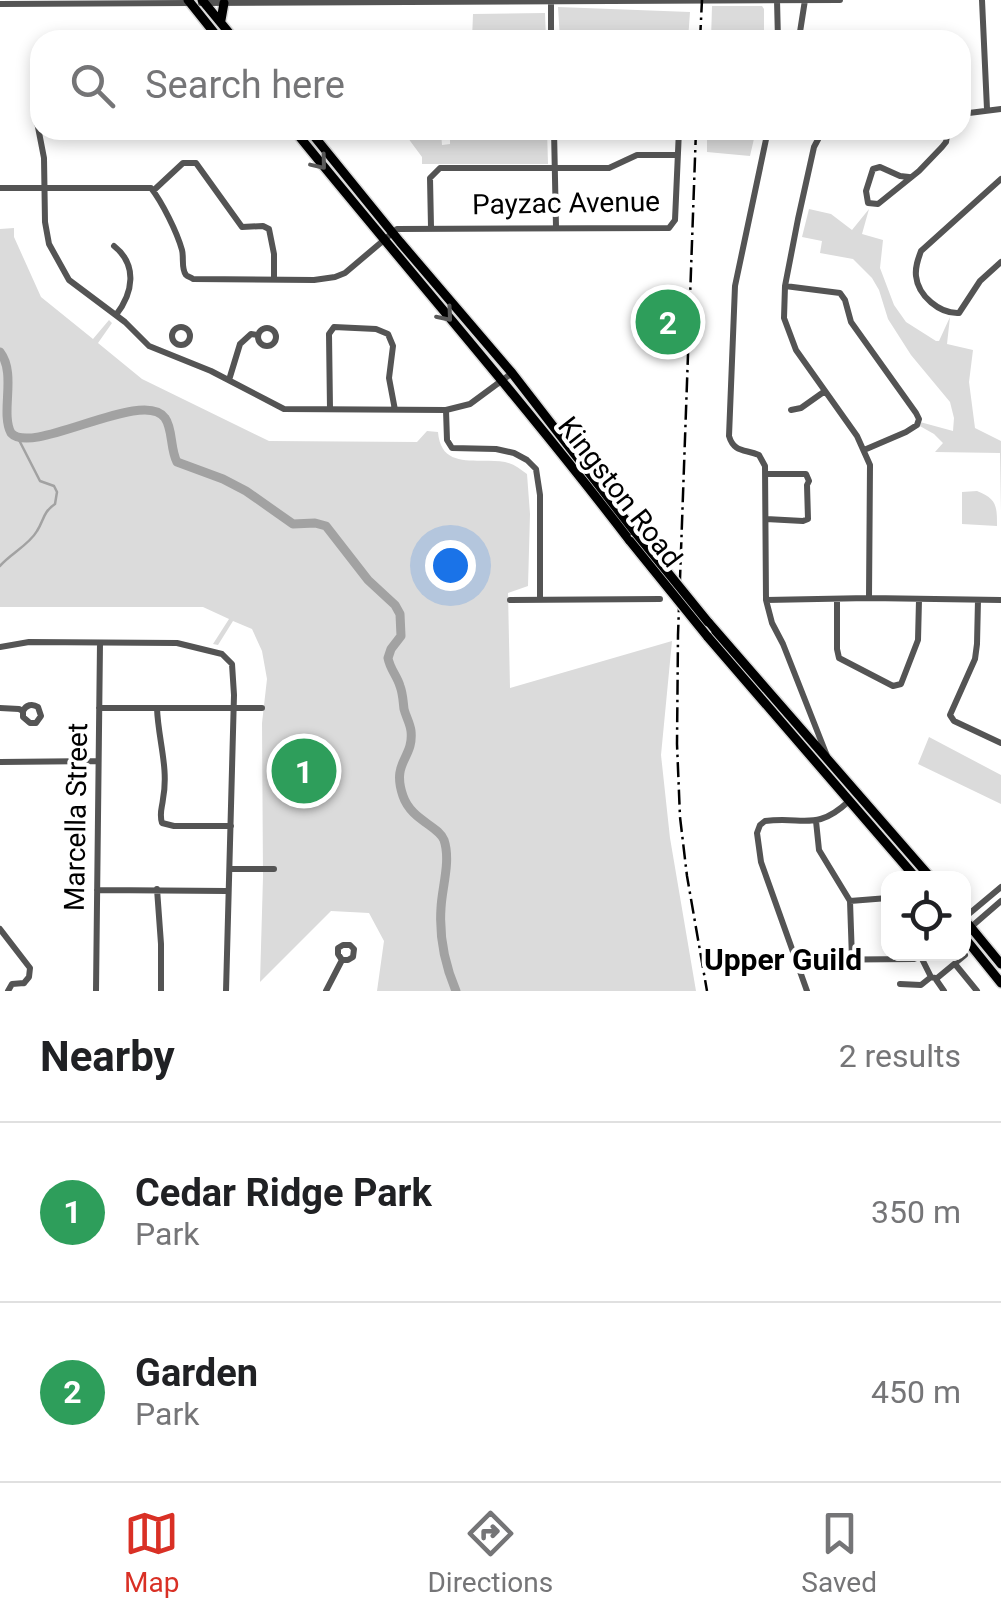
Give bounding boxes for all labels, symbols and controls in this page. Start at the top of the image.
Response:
search box [30,30,971,140]
icon: search [65,58,120,113]
text: Search here [145,63,345,107]
one-way arrow [308,151,326,169]
street label: Payzac Avenue [472,185,660,221]
pin: 2 [636,284,700,360]
one-way arrow [435,304,453,322]
street label: Kingston Road [551,410,689,574]
your location [425,540,476,591]
street label: Marcella Street [58,723,94,911]
pin: 1 [272,734,336,808]
map controls [881,871,971,961]
button: locate [881,871,971,961]
district label: Upper Guild [704,942,862,977]
text: Nearby [40,1032,175,1081]
text: 2 results [839,1037,961,1075]
text: Cedar Ridge Park [135,1171,432,1215]
text: 1 [63,1193,82,1231]
text: 350 m [871,1193,961,1231]
text: Park [135,1215,199,1253]
text: Garden [135,1351,258,1395]
text: 2 [63,1373,82,1411]
text: 450 m [871,1373,961,1411]
text: Park [135,1395,199,1433]
tab: Map [124,1506,179,1599]
tab: Directions [427,1506,553,1599]
tab: Saved [801,1506,877,1599]

